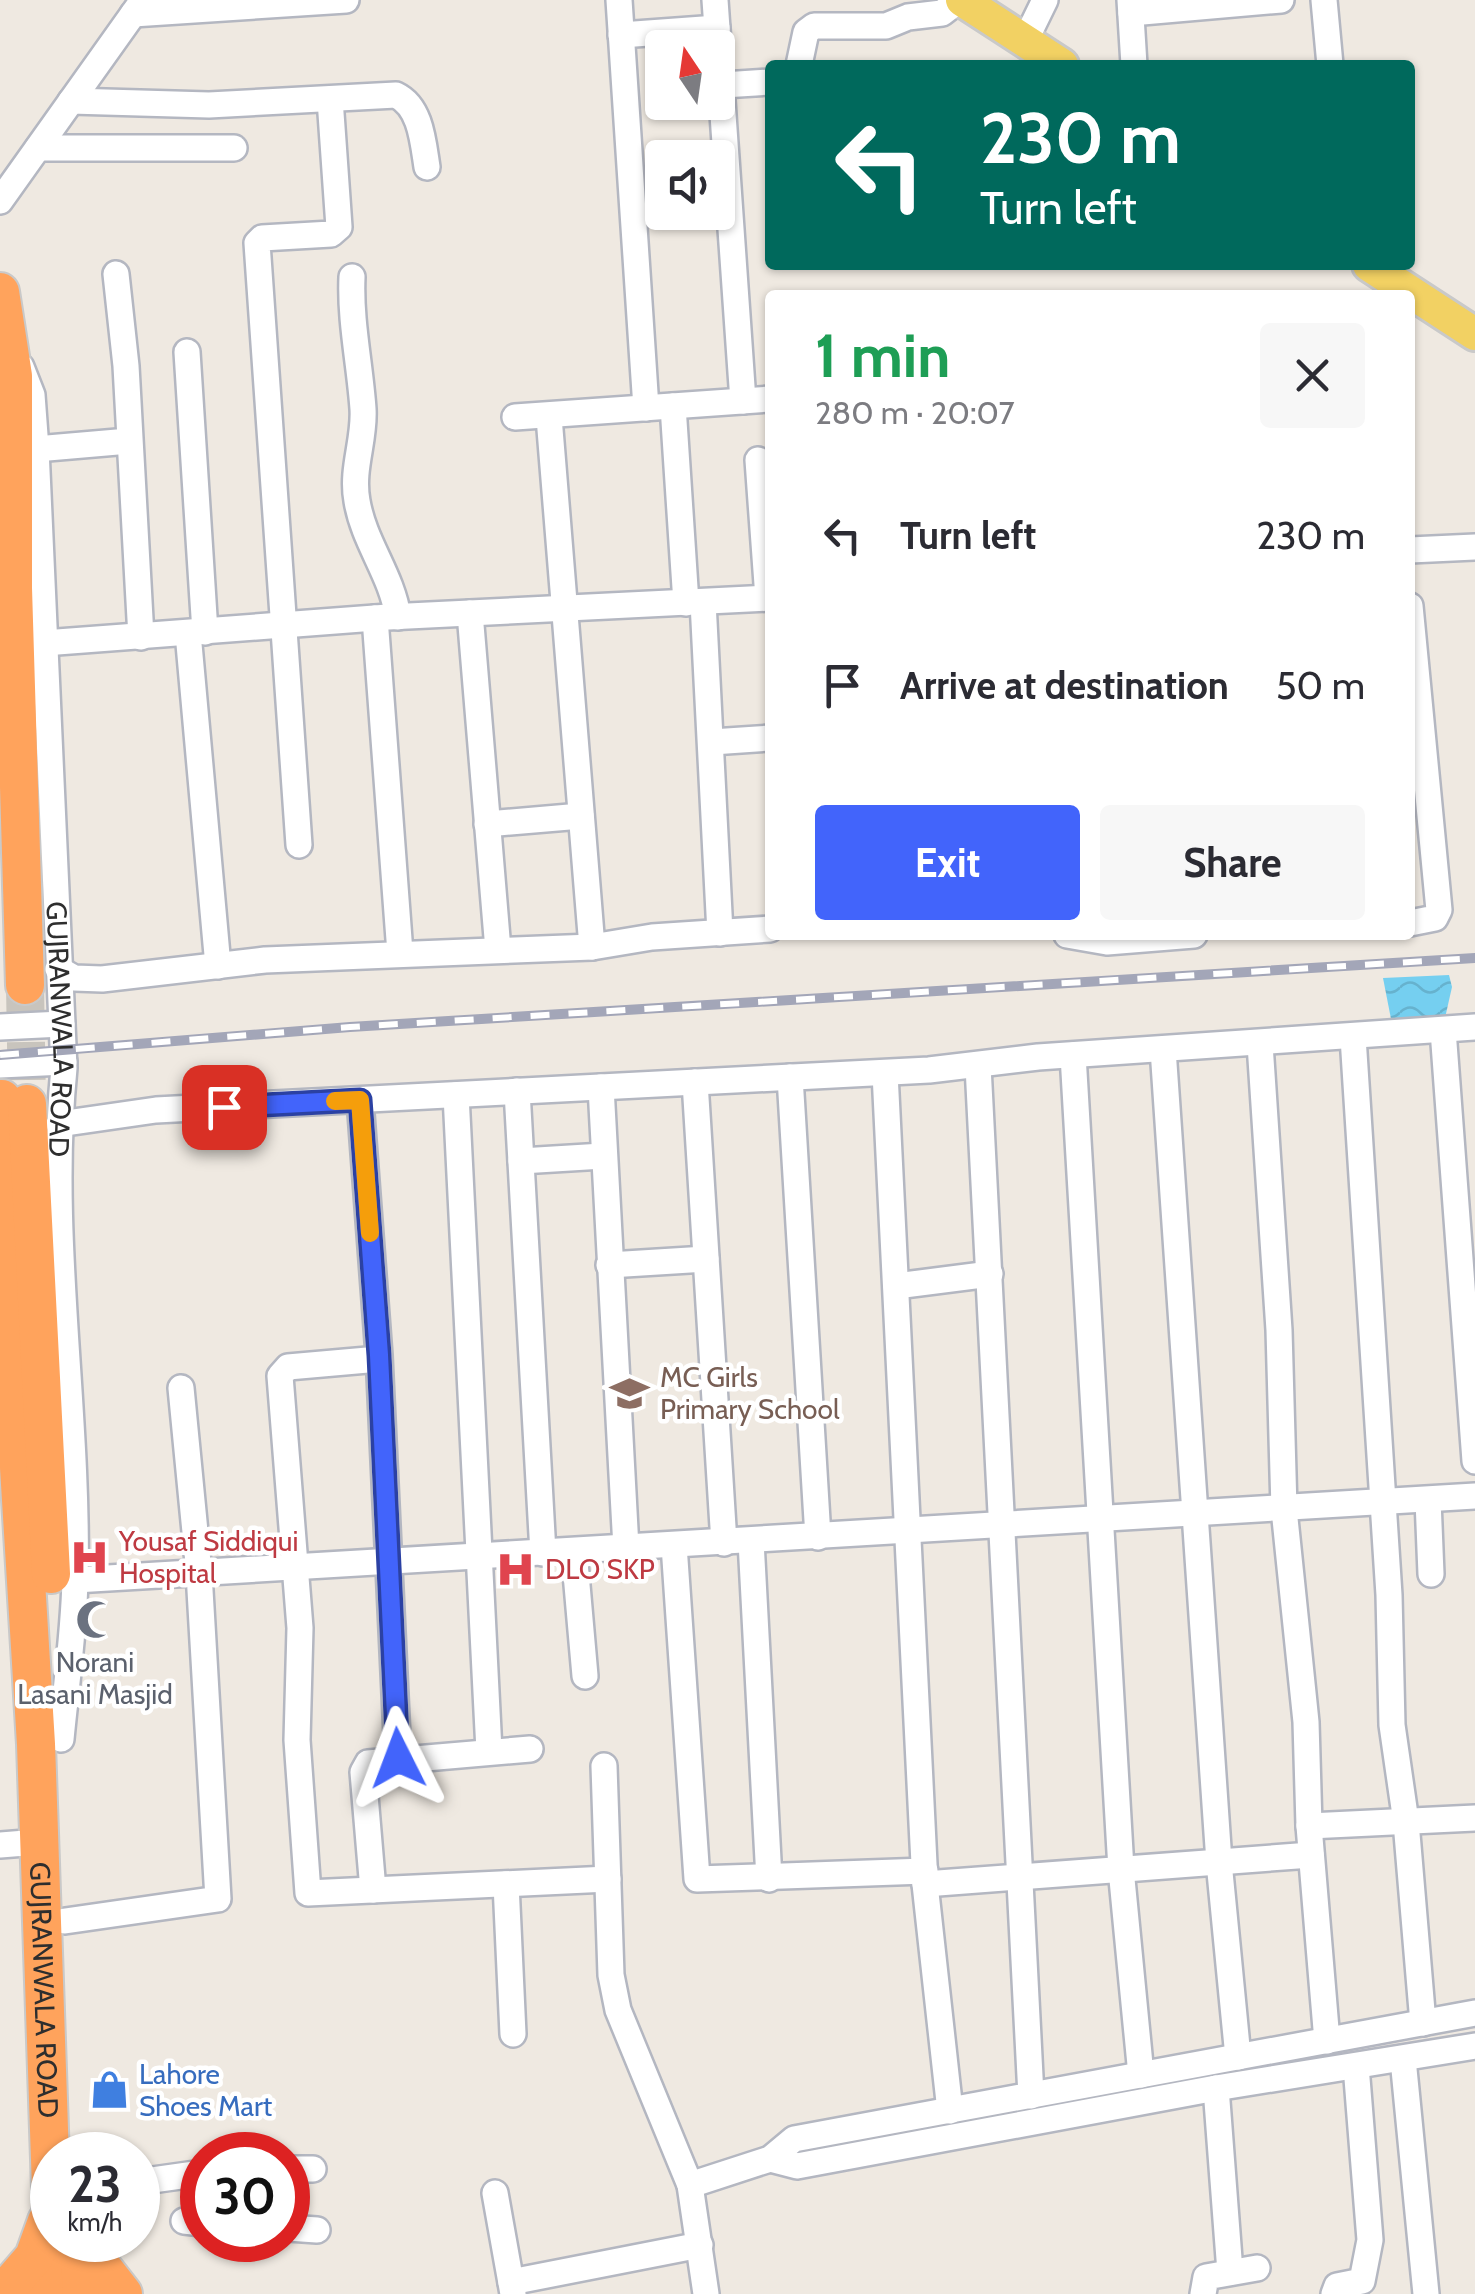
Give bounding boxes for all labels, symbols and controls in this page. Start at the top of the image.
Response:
north arrow [645,30,735,120]
map controls [645,30,735,230]
text: 230 m [980,95,1181,181]
icon: left [815,100,945,230]
button: sound [645,140,735,230]
text: Turn left [980,181,1137,235]
text: 1 min [815,319,950,392]
button: close [1260,323,1365,428]
text: 280 m · 20:07 [815,393,1015,432]
icon: left [815,508,870,563]
text: Turn left [900,512,1036,559]
text: 230 m [1256,512,1365,559]
icon: arrive [815,658,870,713]
text: Arrive at destination [900,662,1229,709]
text: 50 m [1276,662,1365,709]
button: Exit [815,805,1080,920]
button: Share [1100,805,1365,920]
street label: GUJRANWALA ROAD [39,900,81,1157]
pin [182,1065,267,1150]
icon: arrive [197,1080,252,1135]
place label: MC Girls Primary School [660,1360,840,1426]
school or university icon: MC Girls Primary School [609,1372,651,1414]
place label: Yousaf Siddiqui Hospital [118,1524,298,1590]
hospital icon: Yousaf Siddiqui Hospital [68,1536,110,1578]
hospital icon: DLO SKP [494,1548,536,1590]
place label: DLO SKP [545,1552,655,1586]
mosque icon: Norani Lasani Masjid [74,1598,116,1640]
place label: Norani Lasani Masjid [17,1645,173,1711]
position arrow [346,1706,450,1810]
street label: GUJRANWALA ROAD [23,1861,66,2118]
place label: Lahore Shoes Mart [139,2057,272,2123]
shop icon: Lahore Shoes Mart [88,2069,130,2111]
speed limit sign: 30 [180,2132,310,2262]
text: 23 [68,2154,122,2215]
text: km/h [68,2207,122,2237]

